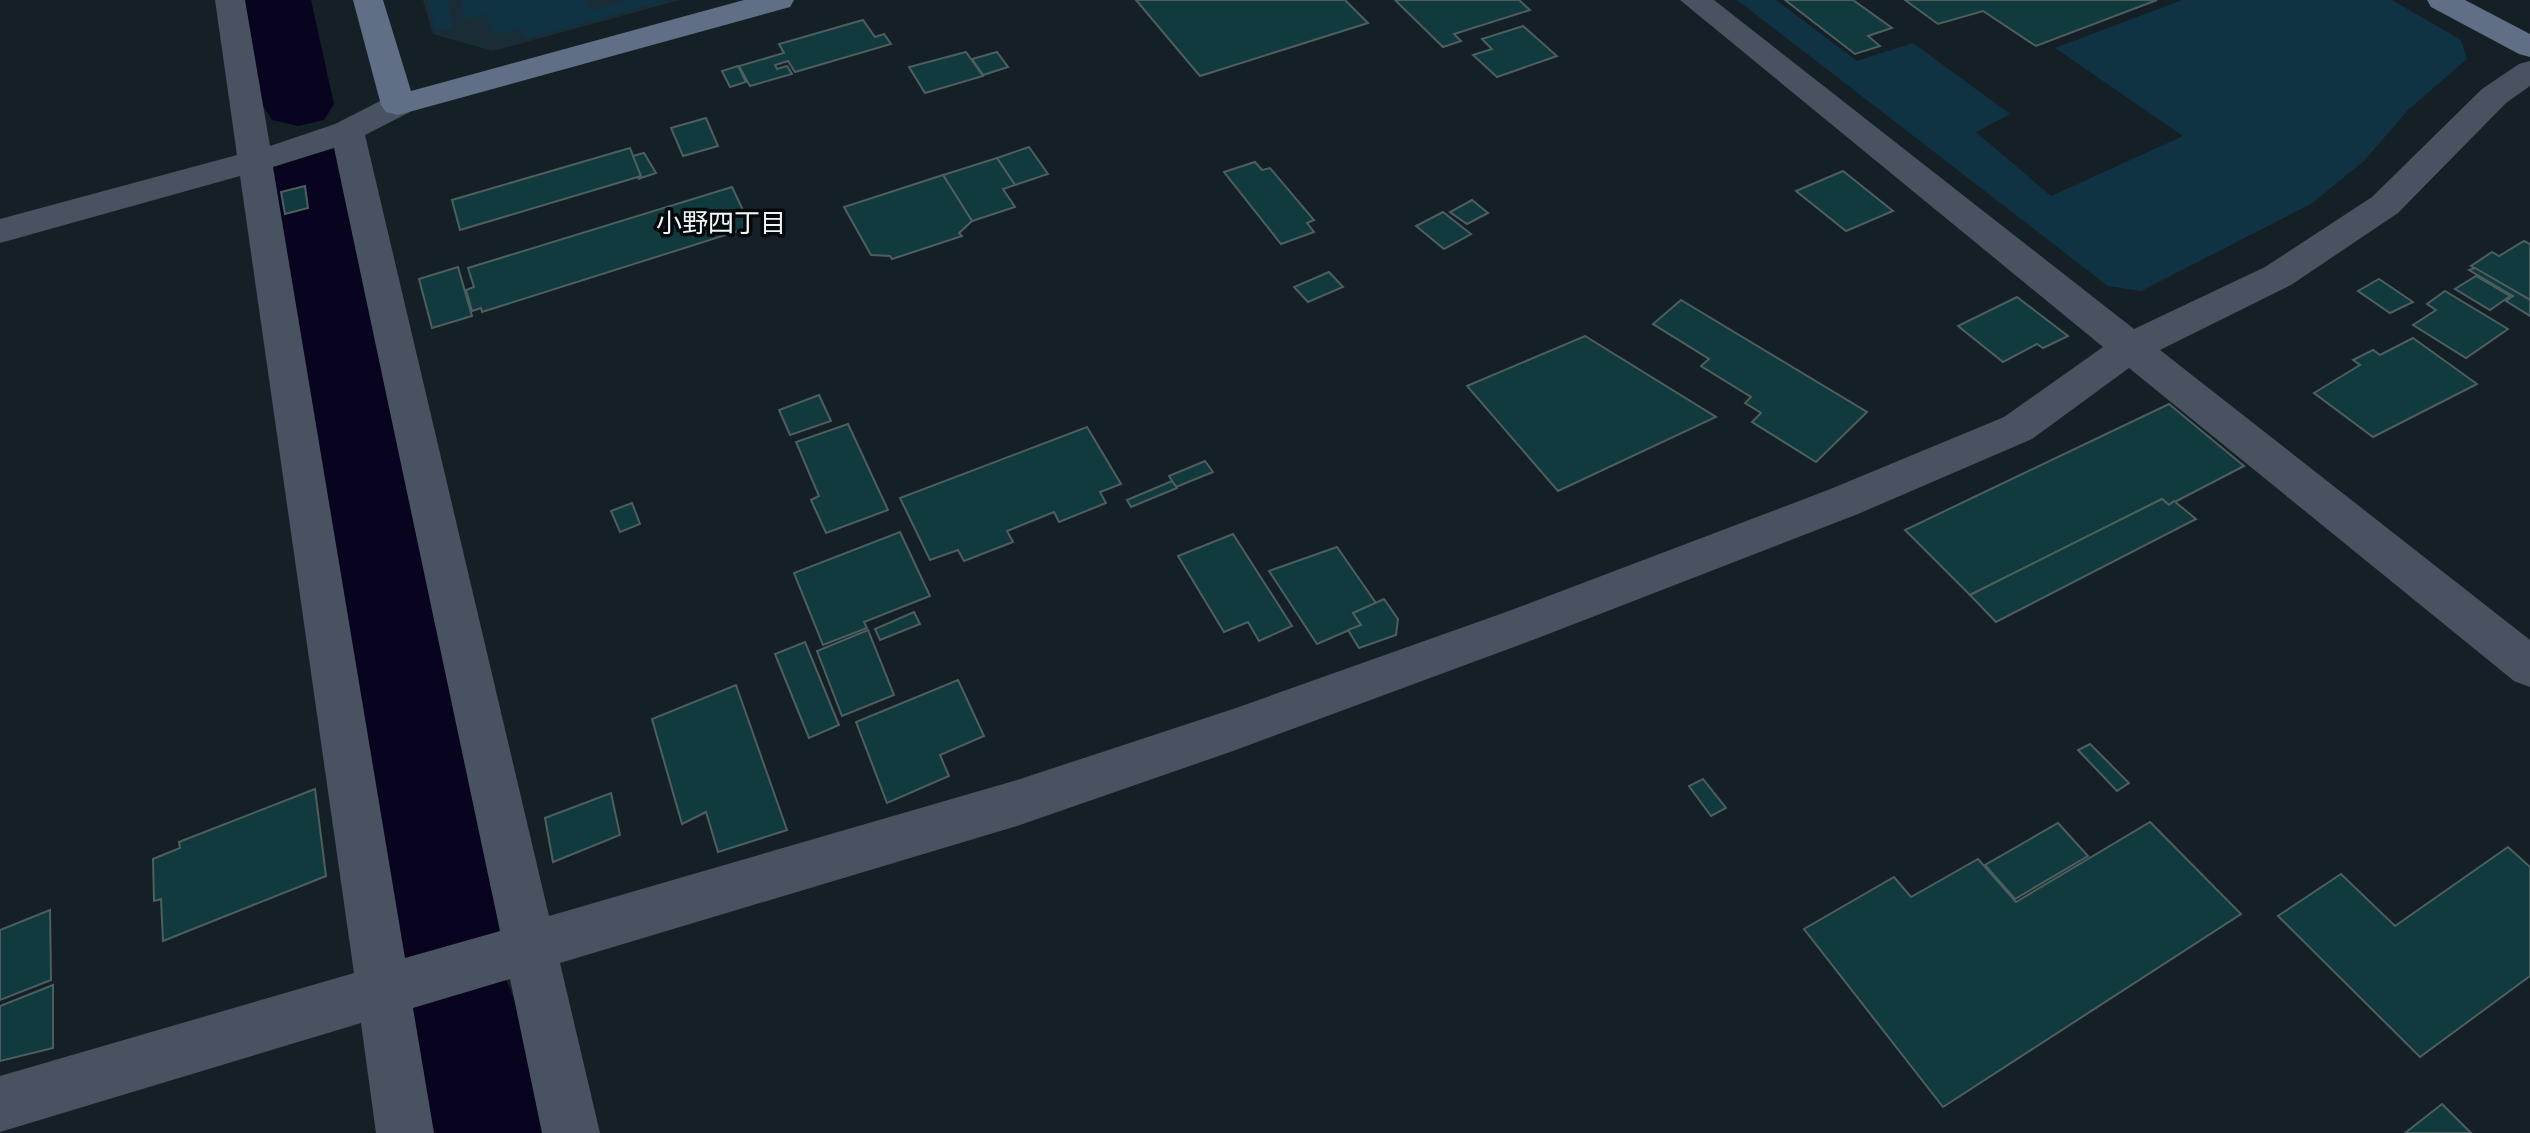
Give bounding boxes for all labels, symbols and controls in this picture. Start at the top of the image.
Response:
district label: 小野四丁目 [656,207,786,238]

